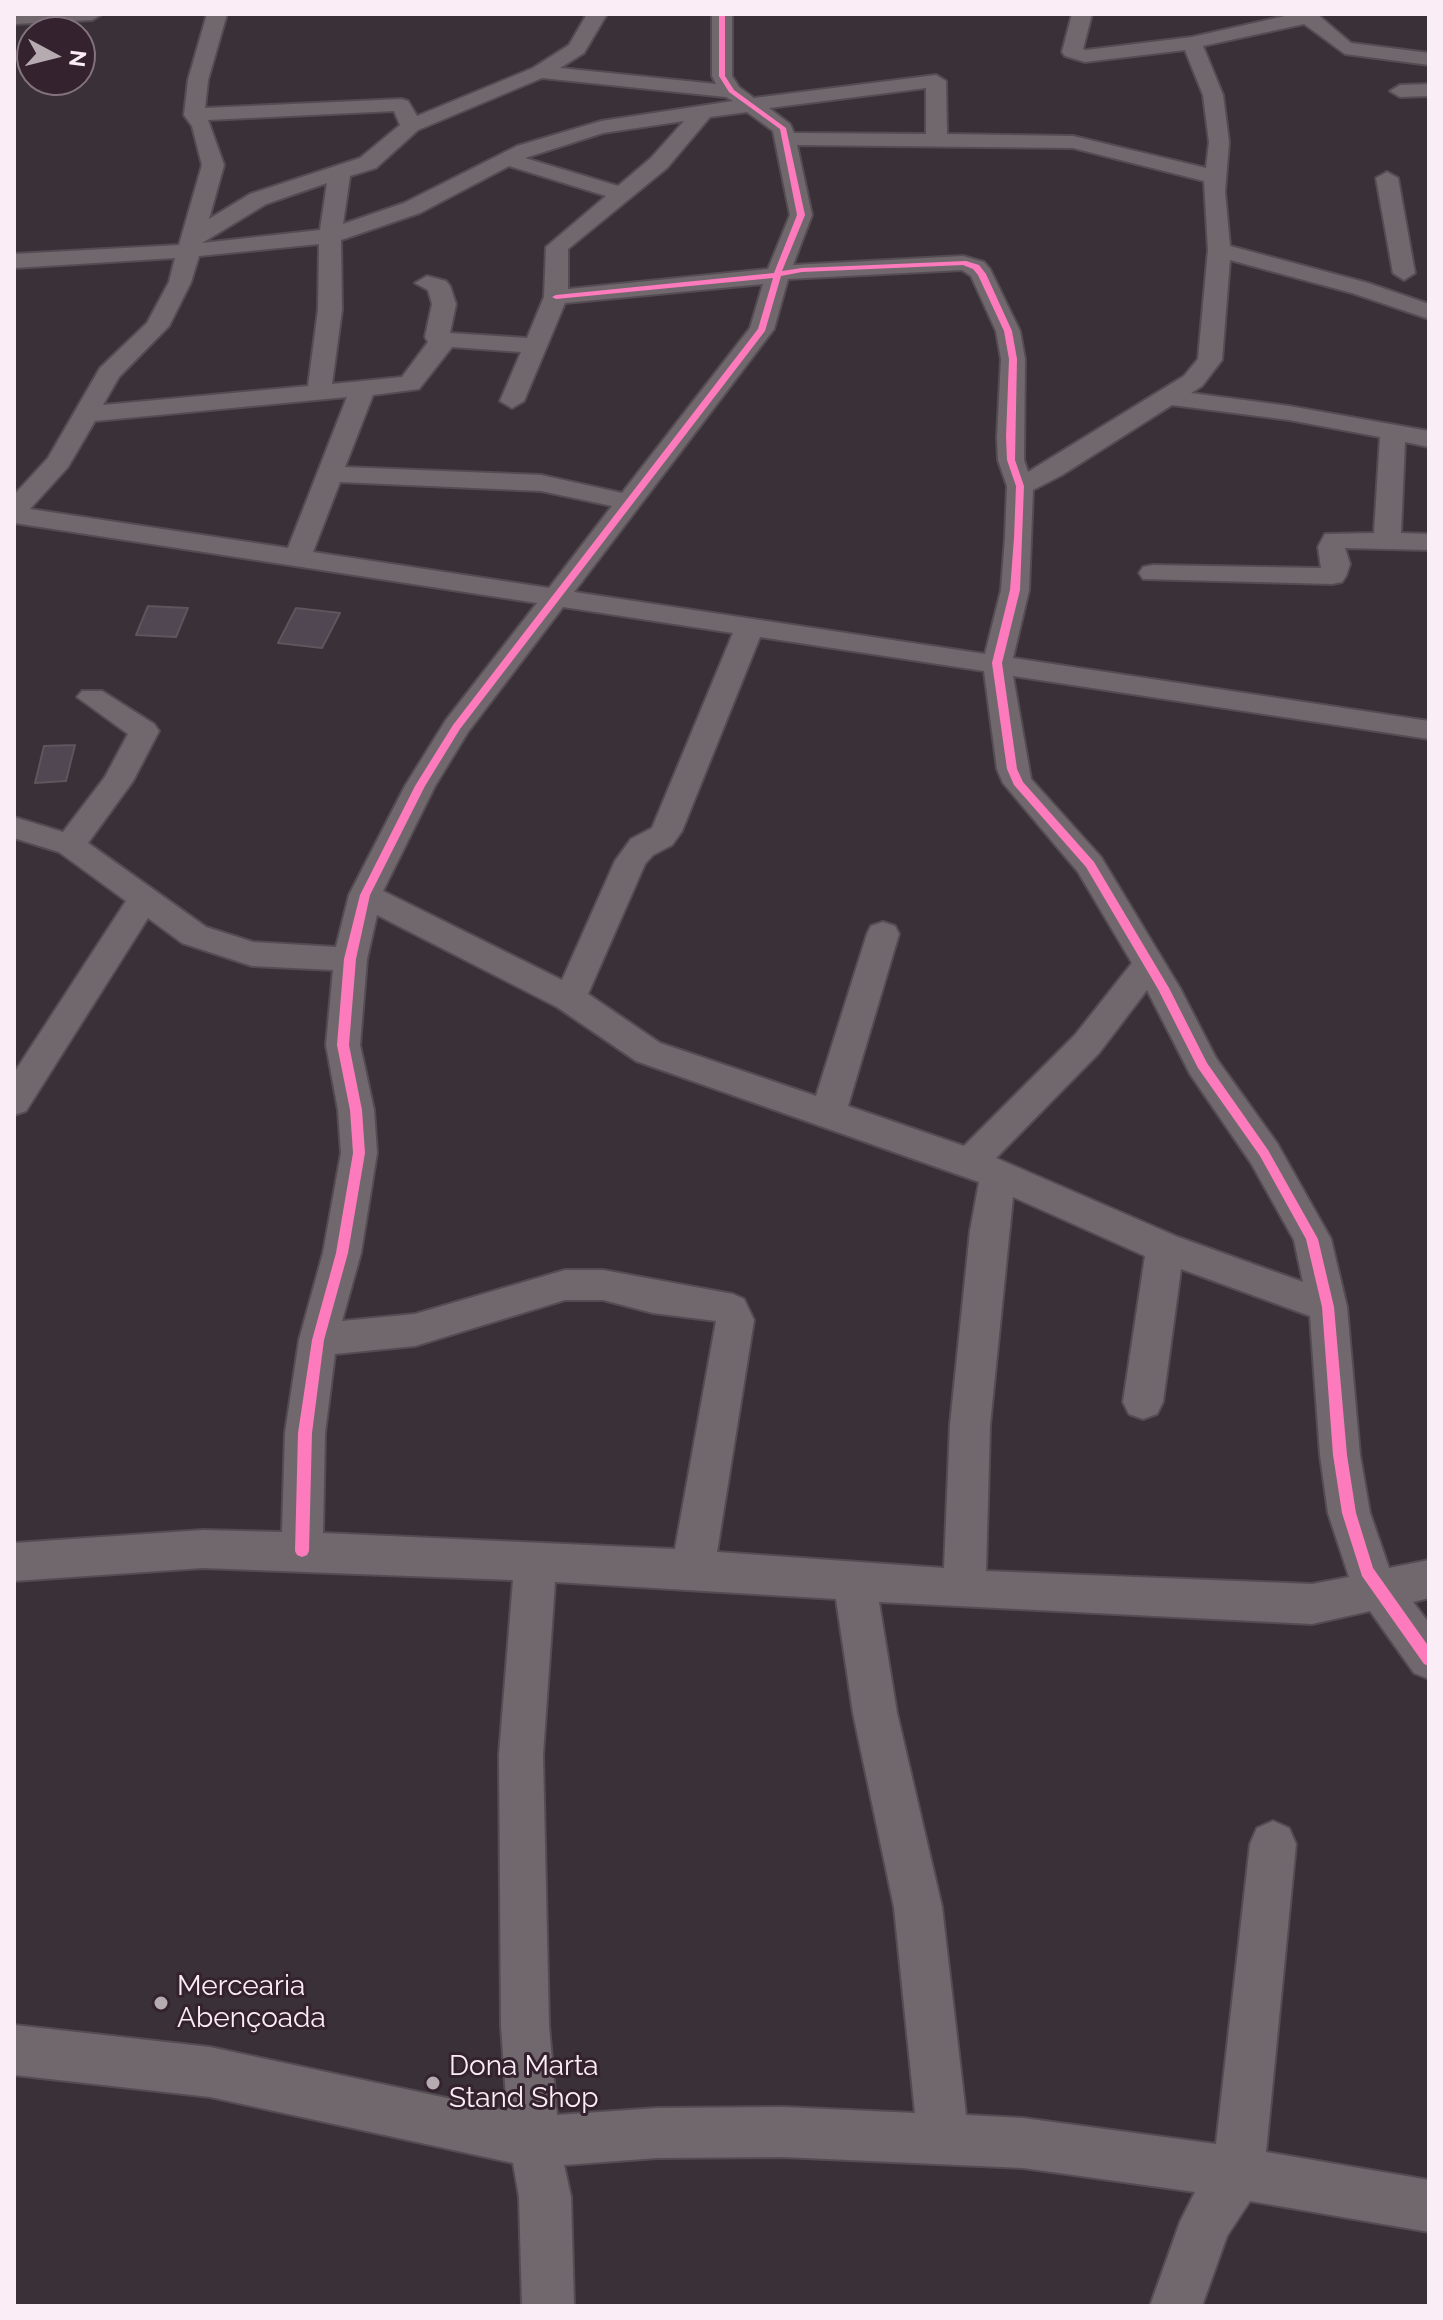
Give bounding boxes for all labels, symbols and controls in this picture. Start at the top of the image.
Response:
north arrow [16,16,96,96]
text: N [64,49,92,69]
place label: Mercearia Abençoada [177,1970,326,2036]
marker: Mercearia Abençoada [152,1994,170,2012]
place label: Dona Marta Stand Shop [449,2050,599,2116]
marker: Dona Marta Stand Shop [424,2074,442,2092]

